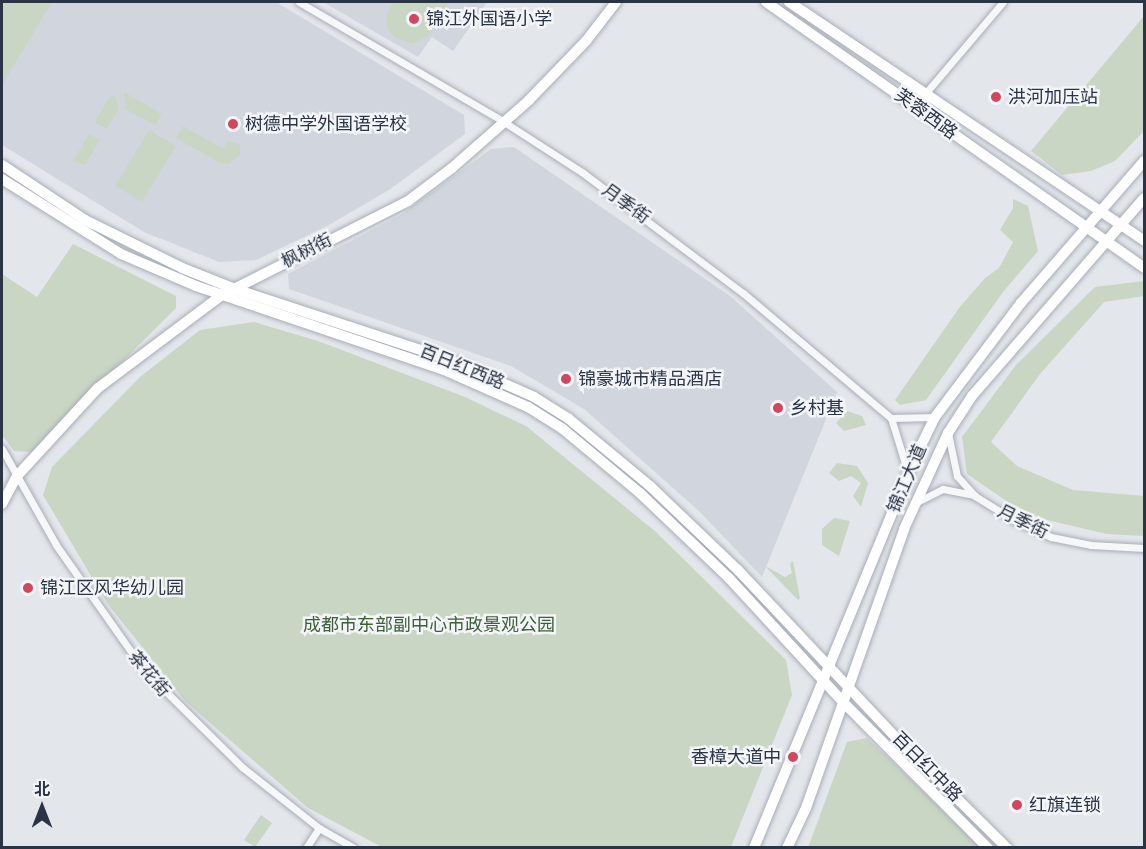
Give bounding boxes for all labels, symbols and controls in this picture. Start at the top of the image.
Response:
place label: 锦江外国语小学 [426,8,552,30]
marker: 锦江外国语小学 [407,12,421,26]
street label: 芙蓉西路 [891,84,961,144]
place label: 洪河加压站 [1008,86,1098,108]
marker: 洪河加压站 [989,90,1003,104]
place label: 树德中学外国语学校 [245,113,407,135]
marker: 树德中学外国语学校 [226,117,240,131]
street label: 月季街 [598,179,654,229]
street label: 枫树街 [278,229,336,273]
street label: 百日红西路 [416,340,508,394]
place label: 锦豪城市精品酒店 [578,368,722,390]
marker: 锦豪城市精品酒店 [559,372,573,386]
place label: 乡村基 [790,397,844,419]
marker: 乡村基 [771,401,785,415]
street label: 锦江大道 [883,442,931,516]
street label: 月季街 [994,500,1052,544]
place label: 锦江区风华幼儿园 [40,577,184,599]
marker: 锦江区风华幼儿园 [21,581,35,595]
park label: 成都市东部副中心市政景观公园 [303,614,555,636]
street label: 茶花街 [123,646,175,702]
street label: 百日红中路 [888,728,966,806]
place label: 香樟大道中 [691,746,781,768]
marker: 香樟大道中 [786,750,800,764]
north arrow [12,777,72,837]
text: 北 [34,779,50,799]
place label: 红旗连锁 [1029,794,1101,816]
marker: 红旗连锁 [1010,798,1024,812]

